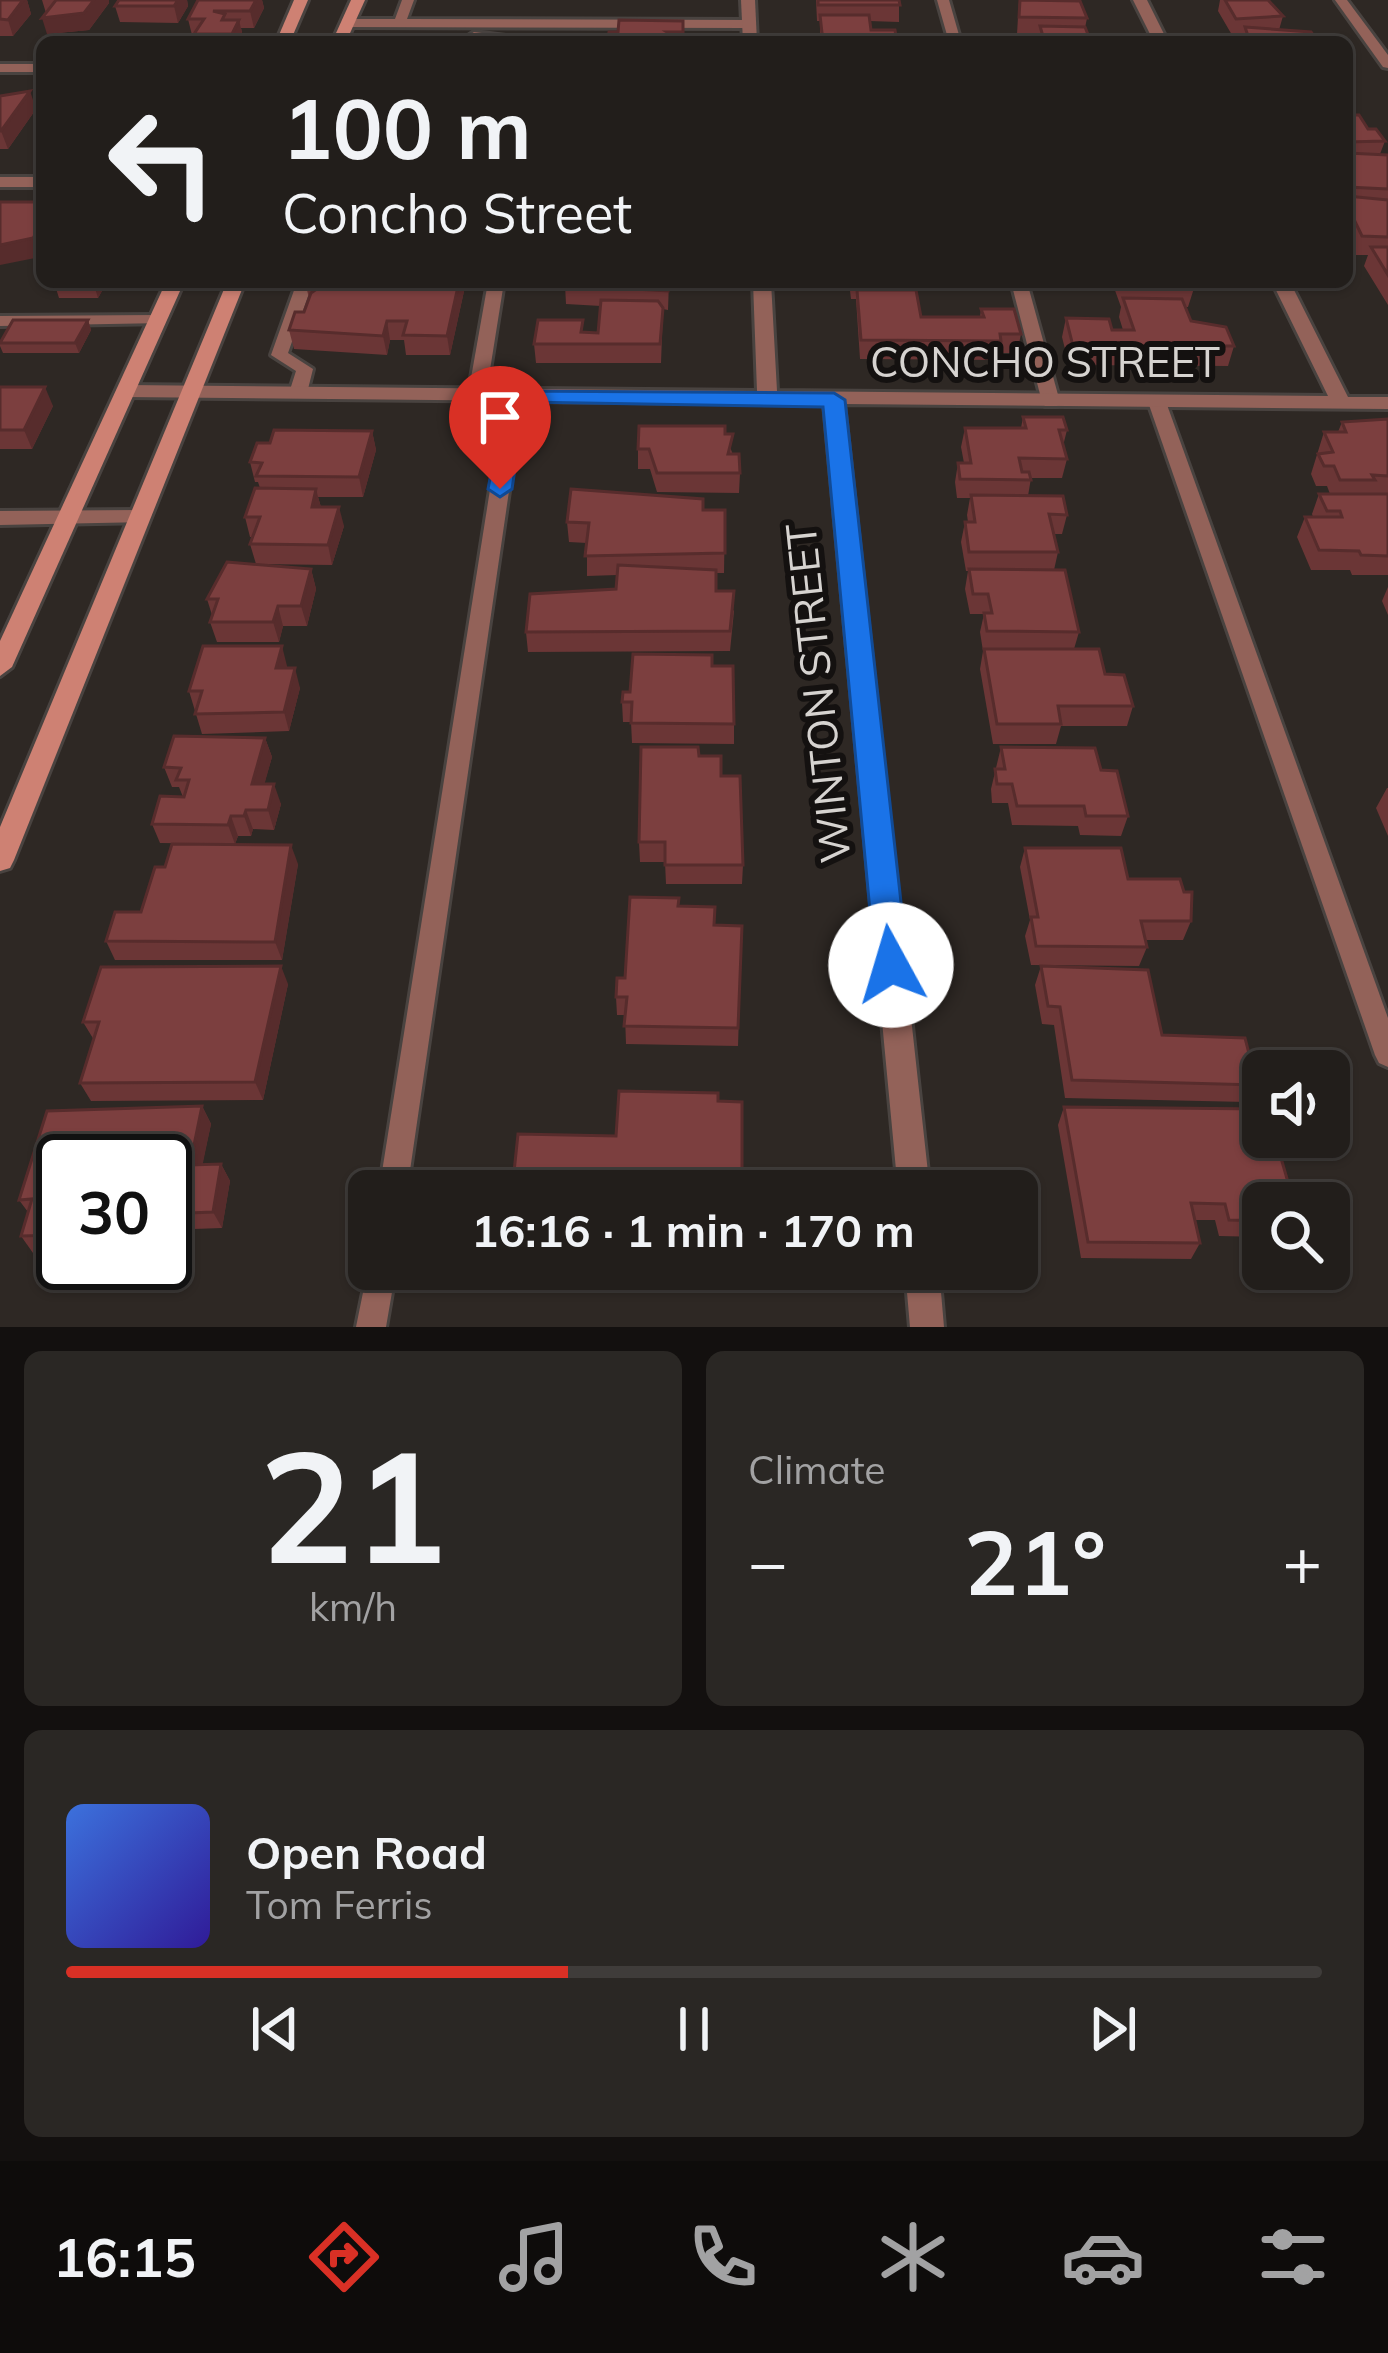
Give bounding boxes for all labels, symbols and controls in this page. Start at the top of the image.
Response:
text: 100 m [282,75,532,180]
icon: left [84,84,240,240]
text: Concho Street [282,179,632,247]
street label: CONCHO STREET [870,335,1220,388]
pin [449,366,551,489]
icon: arrive [467,384,533,450]
street label: WINTON STREET [773,521,862,866]
position arrow [828,902,954,1028]
map controls [1242,1050,1350,1290]
button: sound [1242,1050,1350,1158]
speed limit sign: 30 [36,1134,192,1290]
button: search [1242,1182,1350,1290]
text: 16:16 · 1 min · 170 m [471,1202,915,1258]
text: 21 [259,1406,447,1602]
text: Climate [748,1445,886,1494]
text: 21° [964,1505,1106,1618]
text: − [748,1520,788,1603]
text: + [1282,1520,1322,1603]
text: km/h [309,1582,397,1631]
text: Open Road [246,1824,487,1880]
text: Tom Ferris [246,1880,433,1929]
icon: previous [242,1996,308,2062]
icon: pause [661,1996,727,2062]
icon: next [1080,1996,1146,2062]
icon: directions [302,2215,386,2299]
icon: music [492,2215,576,2299]
icon: phone [681,2215,765,2299]
icon: climate [871,2215,955,2299]
icon: car [1061,2215,1145,2299]
icon: filters [1251,2215,1335,2299]
text: 16:15 [53,2223,196,2291]

